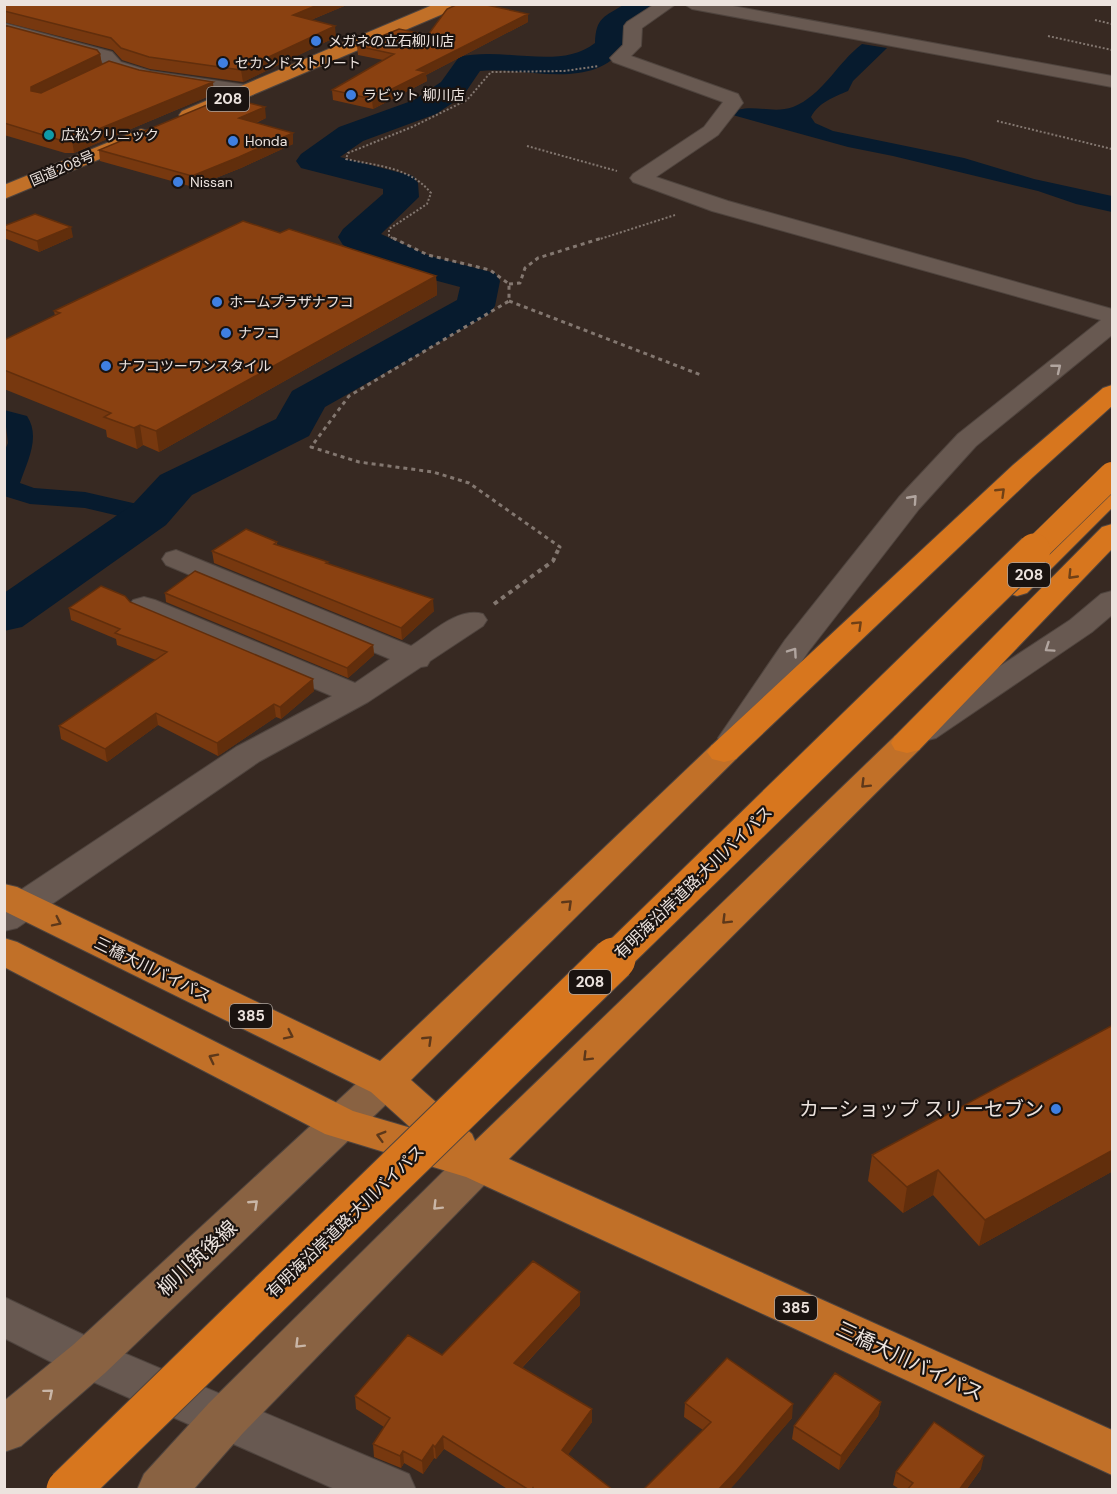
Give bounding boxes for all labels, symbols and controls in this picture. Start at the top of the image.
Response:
place label: メガネの立石柳川店 [328,32,454,50]
marker: メガネの立石柳川店 [309,34,323,48]
place label: セカンドストリート [235,54,361,72]
marker: セカンドストリート [216,56,230,70]
place label: ラビット 柳川店 [363,86,465,104]
road number: 208 [207,87,249,111]
marker: ラビット 柳川店 [344,88,358,102]
place label: 広松クリニック [61,126,159,144]
marker: 広松クリニック [42,128,56,142]
place label: Honda [245,132,287,150]
marker: Honda [226,134,240,148]
street label: 国道208号 [27,146,97,190]
place label: Nissan [190,173,233,191]
marker: Nissan [171,175,185,189]
place label: ホームプラザナフコ [229,293,354,311]
marker: ホームプラザナフコ [210,295,224,309]
place label: ナフコ [238,324,280,342]
marker: ナフコ [219,326,233,340]
place label: ナフコツーワンスタイル [118,357,272,375]
marker: ナフコツーワンスタイル [99,359,113,373]
one-way arrow [1050,364,1061,375]
one-way arrow [993,489,1004,500]
one-way arrow [906,495,917,506]
road number: 208 [1008,563,1050,587]
one-way arrow [1068,567,1079,578]
one-way arrow [851,621,861,632]
one-way arrow [1045,641,1056,652]
one-way arrow [786,648,797,659]
one-way arrow [862,776,873,787]
street label: 有明海沿岸道路;大川バイパス [610,801,777,963]
one-way arrow [560,901,571,912]
one-way arrow [723,913,734,924]
one-way arrow [50,914,61,926]
street label: 三橋大川バイパス [91,932,215,1007]
road number: 208 [569,970,611,994]
road number: 385 [230,1004,272,1028]
one-way arrow [282,1028,293,1039]
one-way arrow [421,1036,431,1047]
one-way arrow [583,1050,593,1061]
one-way arrow [209,1054,219,1065]
place label: カーショップ スリーセブン [799,1096,1044,1122]
marker: カーショップ スリーセブン [1049,1102,1063,1116]
one-way arrow [377,1131,387,1143]
street label: 有明海沿岸道路;大川バイパス [262,1140,429,1302]
one-way arrow [433,1198,444,1209]
one-way arrow [247,1200,258,1211]
street label: 柳川筑後線 [152,1214,242,1302]
road number: 385 [775,1296,817,1320]
street label: 三橋大川バイパス [832,1315,988,1407]
one-way arrow [296,1337,306,1348]
one-way arrow [42,1389,53,1400]

